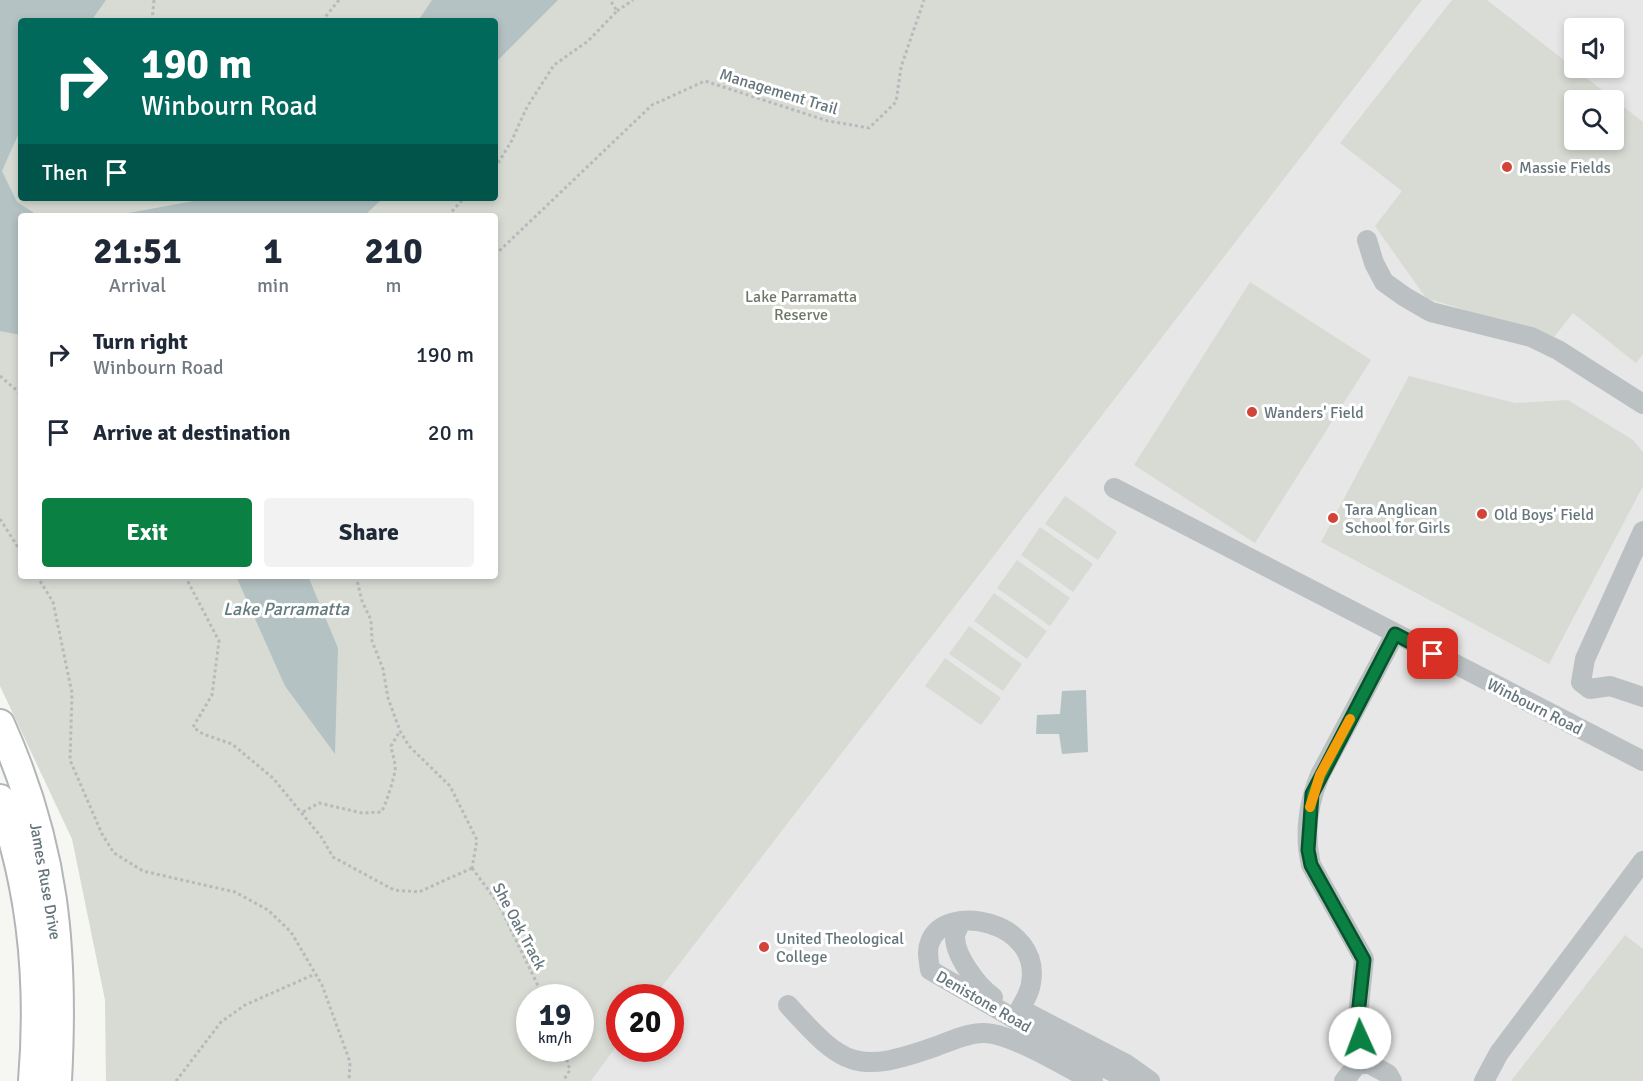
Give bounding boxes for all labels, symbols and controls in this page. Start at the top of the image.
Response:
map controls [1564,18,1624,150]
button: sound [1564,18,1624,78]
text: 190 m [141,39,252,90]
icon: right [42,42,120,120]
street label: Management Trail [717,64,841,120]
text: Winbourn Road [141,90,317,123]
button: search [1564,90,1624,150]
icon: arrive [100,156,133,189]
place label: Massie Fields [1519,158,1611,178]
text: Then [42,159,88,186]
marker: Massie Fields [1500,160,1514,174]
text: 21:51 [93,229,182,274]
text: 1 [263,229,283,274]
text: 210 [364,229,423,274]
text: Arrival [109,273,166,298]
text: min [257,273,289,298]
text: m [386,273,402,298]
park label: Lake Parramatta Reserve [745,287,857,325]
text: Turn right [93,328,188,355]
icon: right [42,338,75,371]
text: 190 m [416,341,474,368]
text: Winbourn Road [93,355,224,380]
place label: Wanders' Field [1264,403,1364,423]
marker: Wanders' Field [1245,405,1259,419]
icon: arrive [42,416,75,449]
text: Arrive at destination [93,419,290,446]
text: 20 m [428,419,474,446]
button: Exit [42,498,252,567]
button: Share [264,498,474,567]
place label: Tara Anglican School for Girls [1345,500,1450,538]
place label: Old Boys' Field [1494,505,1594,525]
marker: Old Boys' Field [1475,507,1489,521]
marker: Tara Anglican School for Girls [1326,511,1340,525]
water label: Lake Parramatta [223,598,350,620]
pin [1407,628,1458,679]
icon: arrive [1416,637,1449,670]
street label: Winbourn Road [1483,674,1586,740]
street label: James Ruse Drive [25,821,65,941]
street label: She Oak Track [488,880,550,973]
place label: United Theological College [776,929,904,967]
marker: United Theological College [757,940,771,954]
street label: Denistone Road [932,967,1035,1037]
speed limit sign: 20 [606,984,684,1062]
text: 19 [539,997,571,1034]
position arrow [1328,1006,1392,1070]
text: km/h [538,1029,572,1047]

